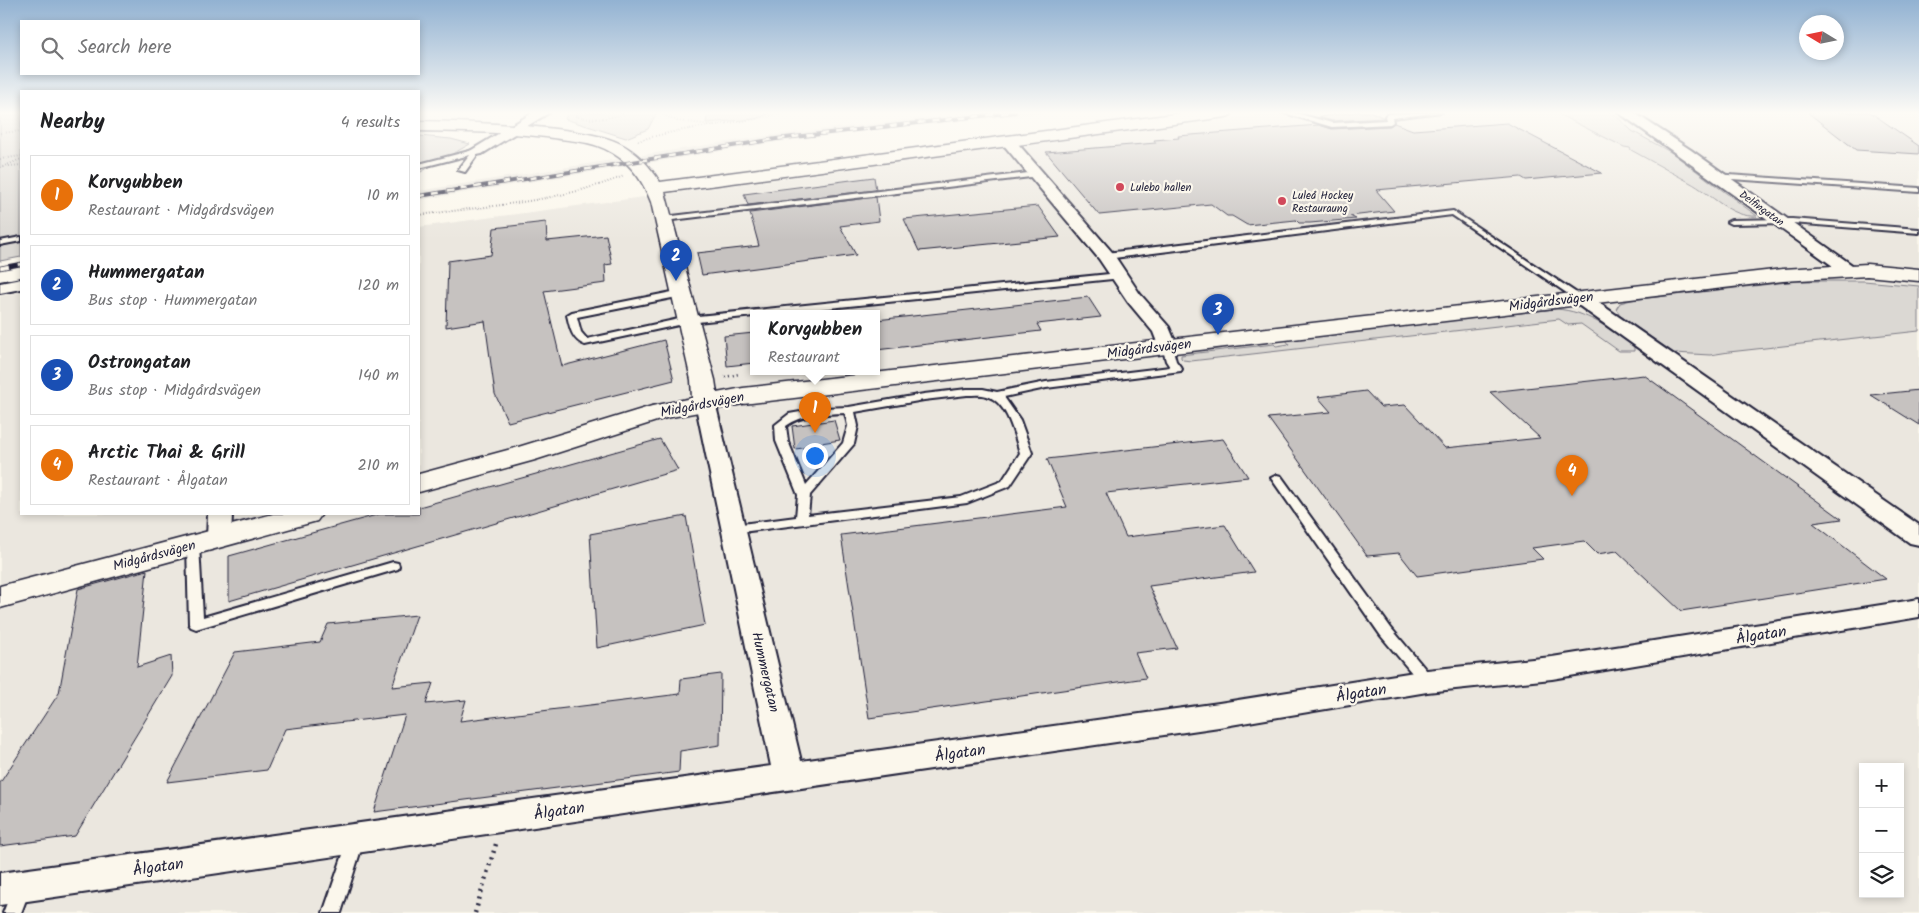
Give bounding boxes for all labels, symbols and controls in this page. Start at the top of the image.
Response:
north arrow [1799,15,1844,60]
search box [20,20,420,75]
text: Search here [78,33,172,63]
icon: search [38,34,66,62]
text: Nearby [40,106,105,139]
text: 4 results [341,110,400,135]
text: Korvgubben [88,168,183,198]
place label: Lulebo hallen [1130,179,1192,197]
marker: Lulebo hallen [1114,181,1126,193]
text: 1 [55,183,59,208]
text: 10 m [367,183,399,208]
street label: Delfingatan [1735,186,1788,231]
place label: Luleå Hockey Restauraung [1292,187,1354,218]
marker: Luleå Hockey Restauraung [1276,195,1288,207]
text: Restaurant · Midgårdsvägen [88,198,274,223]
pin: 2 [660,240,692,281]
text: Hummergatan [88,258,205,288]
text: 2 [52,273,62,298]
text: 120 m [358,273,399,298]
street label: Midgårdsvägen [1508,286,1595,318]
text: Bus stop · Hummergatan [88,288,257,313]
pin: 3 [1202,294,1234,335]
popup [750,310,880,375]
text: Korvgubben [768,315,862,345]
street label: Midgårdsvägen [1106,333,1193,365]
text: Restaurant [768,345,840,370]
text: Ostrongatan [88,348,191,378]
text: 3 [53,363,61,388]
text: 140 m [358,363,399,388]
text: Bus stop · Midgårdsvägen [88,378,261,403]
street label: Midgårdsvägen [658,386,746,424]
pin: 1 [799,392,831,433]
text: Arctic Thai & Grill [88,438,245,468]
your location [802,443,828,469]
text: 4 [53,453,61,478]
text: 210 m [358,453,399,478]
pin: 4 [1556,455,1588,496]
text: Restaurant · Ålgatan [88,468,228,493]
street label: Midgårdsvägen [110,534,198,578]
street label: Ålgatan [1734,619,1788,652]
street label: Hummergatan [745,630,785,715]
street label: Ålgatan [1334,677,1388,710]
street label: Ålgatan [933,738,987,769]
map controls [1859,763,1904,898]
button: + [1859,763,1904,808]
street label: Ålgatan [532,796,586,827]
button: − [1859,808,1904,853]
street label: Ålgatan [131,852,185,883]
button: layers [1859,853,1904,898]

